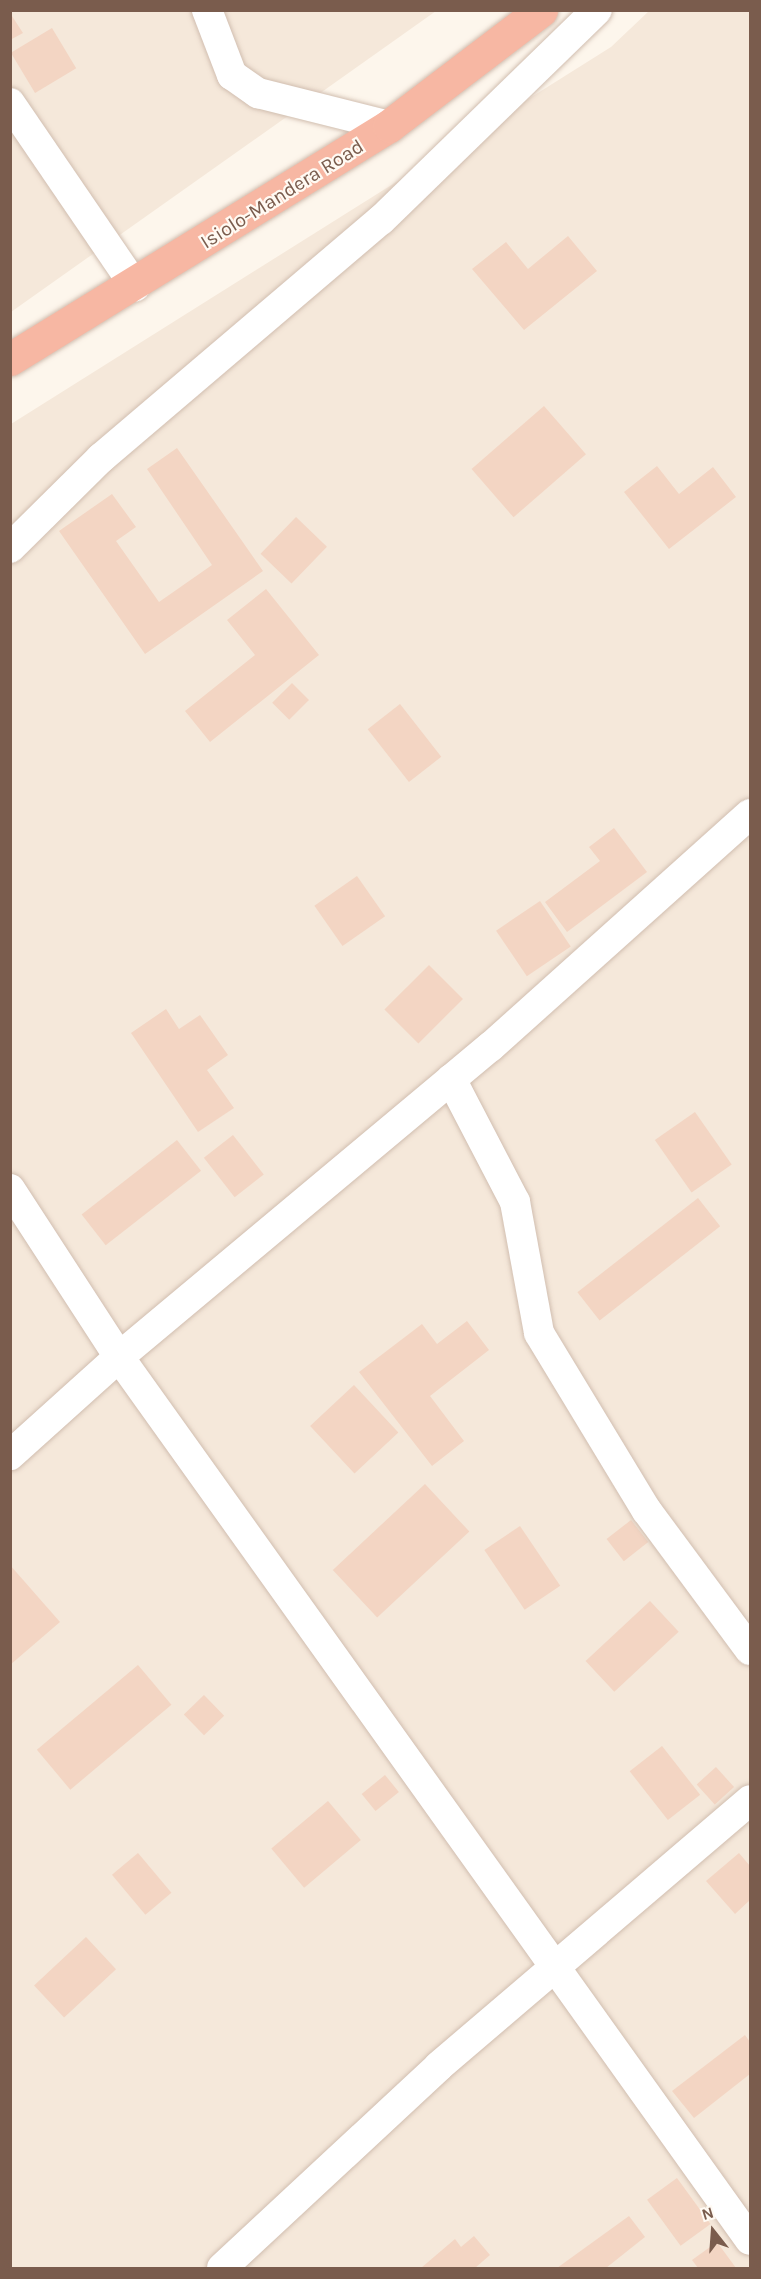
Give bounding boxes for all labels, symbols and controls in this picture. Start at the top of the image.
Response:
street label: Isiolo-Mandera Road [196,134,368,254]
north arrow [683,2201,743,2261]
text: N [699,2203,716,2224]

